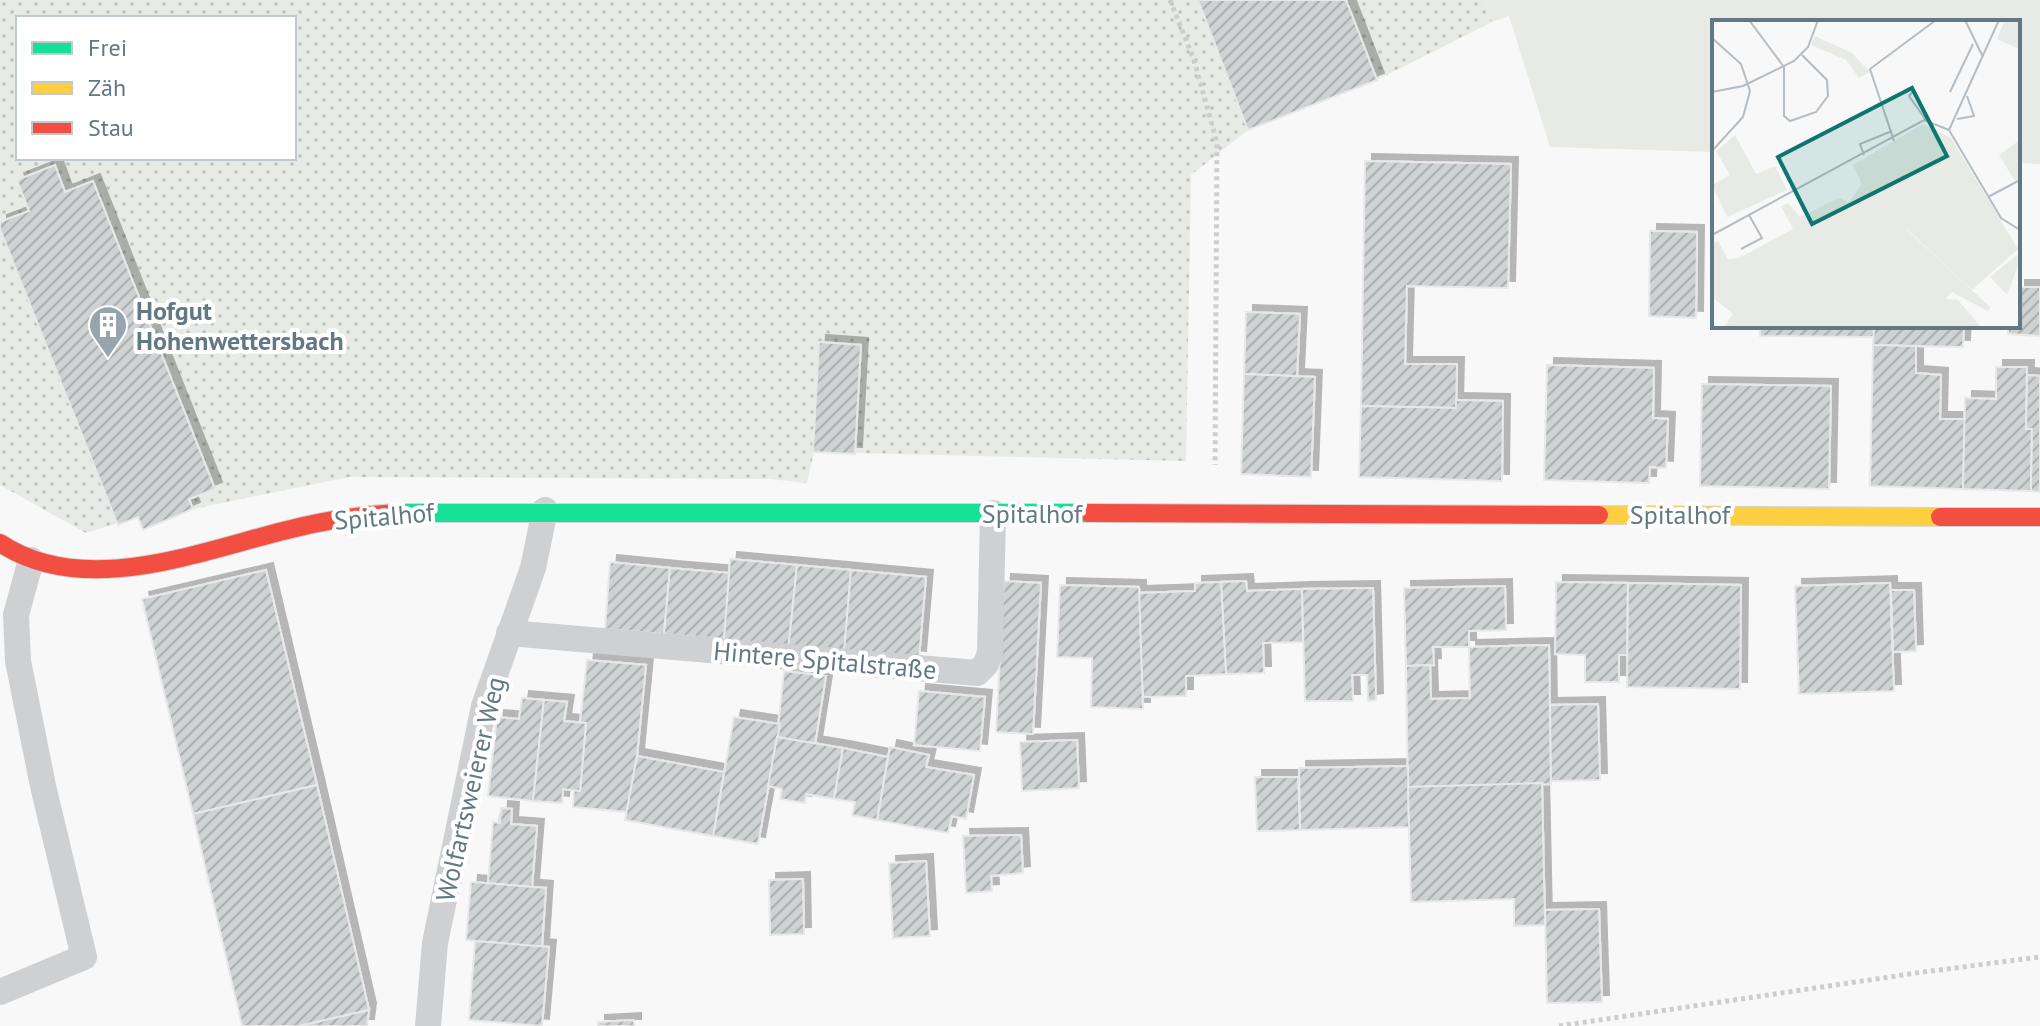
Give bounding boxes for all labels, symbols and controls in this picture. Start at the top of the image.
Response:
legend [16,16,296,160]
inset map [1712,20,2020,328]
text: Frei [88,32,127,63]
text: Zäh [88,72,126,103]
text: Stau [88,112,134,143]
place label: Hofgut Hohenwettersbach [136,294,344,357]
building icon: Hofgut Hohenwettersbach [87,304,129,359]
street label: Spitalhof [333,495,437,537]
street label: Spitalhof [982,497,1084,530]
street label: Spitalhof [1630,498,1732,531]
street label: Hintere Spitalstraße [712,634,938,686]
street label: Wolfartsweierer Weg [428,674,512,904]

